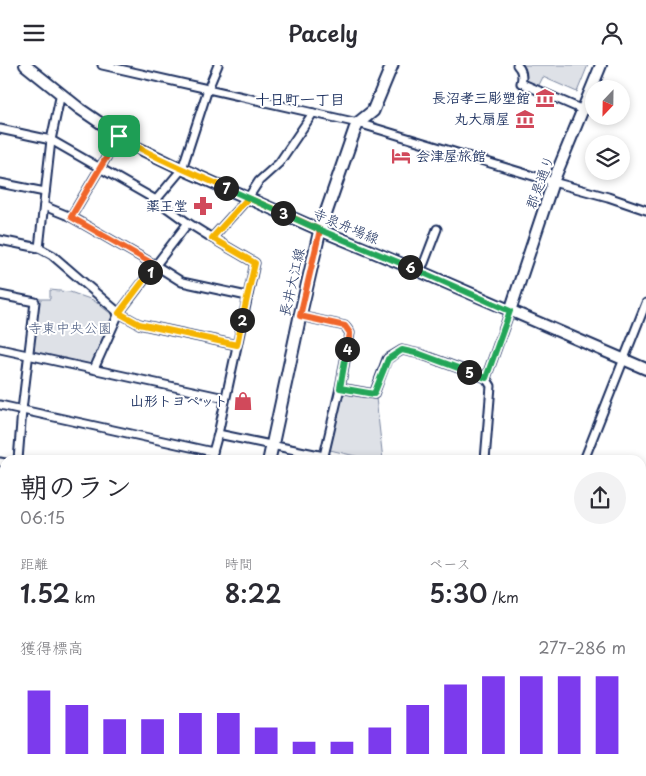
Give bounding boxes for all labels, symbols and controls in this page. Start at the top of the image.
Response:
text: Pacely [288,16,358,49]
icon: menu [20,19,48,47]
icon: person [598,19,626,47]
north arrow [585,80,630,125]
map controls [585,80,630,180]
district label: 十日町一丁目 [255,87,345,110]
place label: 長沼孝三彫塑館 [432,87,530,108]
museum icon: 長沼孝三彫塑館 [534,87,556,109]
place label: 丸大扇屋 [454,108,510,129]
museum icon: 丸大扇屋 [514,108,536,130]
pin [98,115,140,157]
icon: arrive [105,122,133,150]
button: layers [585,135,630,180]
hotel icon: 会津屋旅館 [390,145,412,167]
place label: 会津屋旅館 [416,145,486,166]
street label: 郡是通り [520,152,559,212]
pin: 7 [214,175,238,201]
text: 7 [222,178,231,199]
place label: 薬王堂 [146,195,188,216]
pharmacy icon: 薬王堂 [192,195,214,217]
pin: 3 [270,201,296,225]
street label: 寺泉舟場線 [310,202,383,249]
text: 3 [279,203,288,224]
street label: 長井大江線 [273,245,310,318]
pin: 6 [398,255,422,279]
text: 6 [406,257,415,278]
pin: 1 [138,259,162,285]
text: 1 [147,262,154,283]
pin: 2 [230,307,254,333]
text: 2 [238,310,247,331]
park label: 寺東中央公園 [28,317,112,338]
pin: 4 [334,337,360,361]
text: 4 [343,339,352,360]
pin: 5 [456,359,482,385]
text: 5 [465,362,474,383]
place label: 山形トヨペット [130,390,228,411]
shop icon: 山形トヨペット [232,390,254,412]
text: 朝のラン [20,464,132,507]
button: share [574,472,626,524]
text: 06:15 [20,505,65,529]
text: 距離 [20,553,48,574]
text: 時間 [225,553,253,574]
text: ペース [429,553,471,574]
text: 1.52 [20,574,70,612]
text: 8:22 [225,574,281,612]
text: 5:30 [429,574,488,612]
text: km [70,587,96,608]
text: /km [488,587,519,608]
text: 獲得標高 [20,635,84,659]
text: 277–286 m [538,635,626,659]

